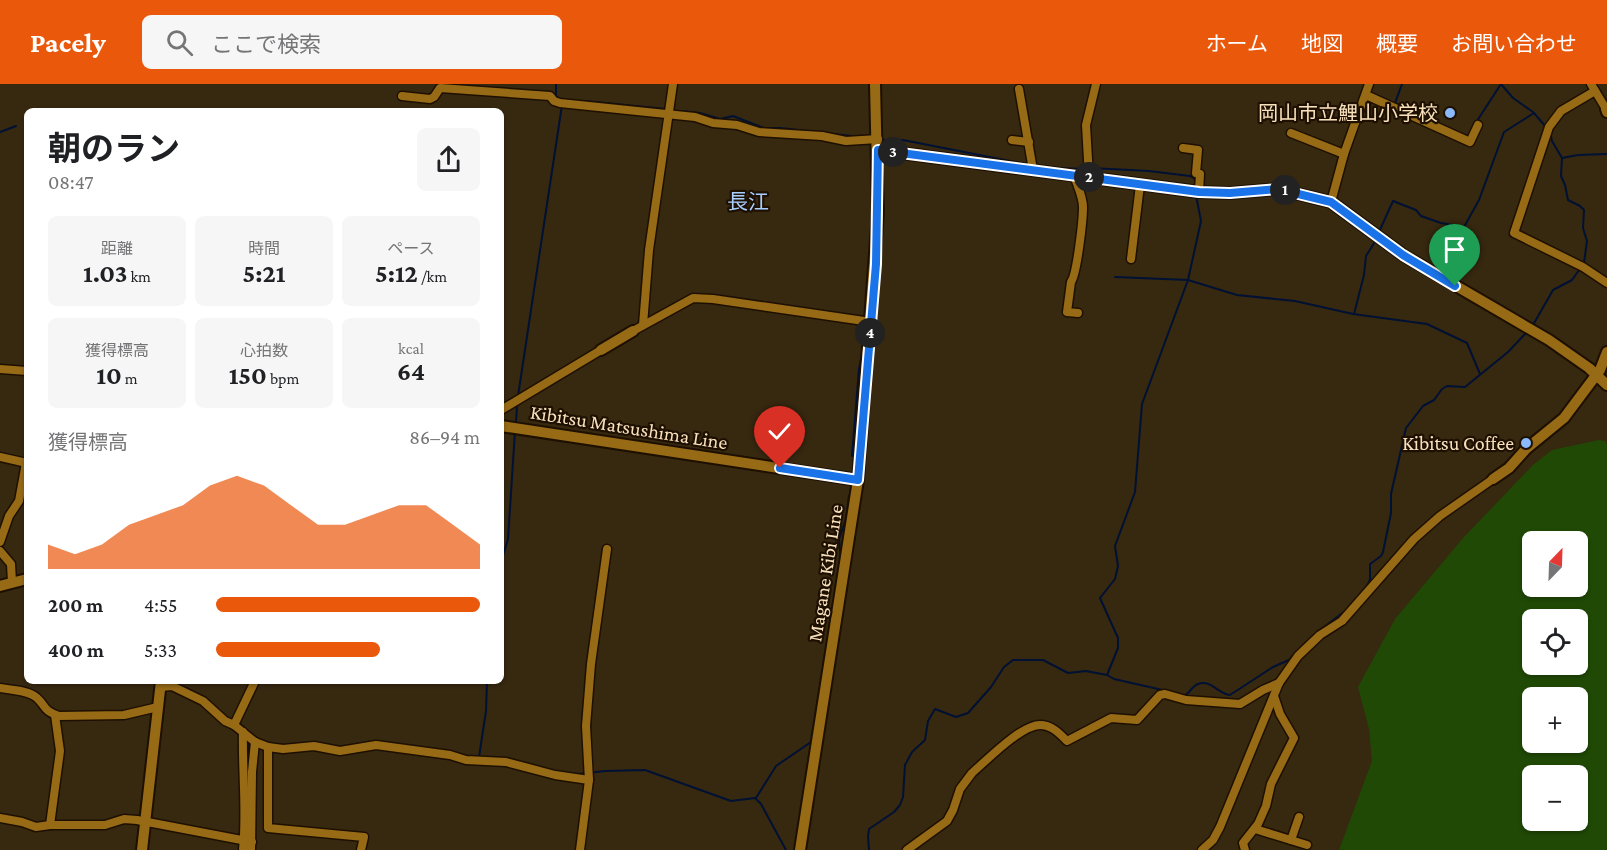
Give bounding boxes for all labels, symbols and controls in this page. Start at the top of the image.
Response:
search box [142,15,562,69]
icon: search [163,26,196,59]
text: Pacely [30,27,106,58]
text: ここで検索 [211,32,321,57]
text: ホーム [1206,32,1268,56]
text: 地図 [1301,32,1343,56]
text: 概要 [1376,32,1418,56]
text: お問い合わせ [1451,32,1577,56]
place label: 岡山市立鯉山小学校 [1258,102,1438,124]
marker: 岡山市立鯉山小学校 [1443,106,1457,120]
button: share [417,128,480,191]
text: 朝のラン [48,130,180,167]
pin: 3 [878,137,908,167]
text: 3 [889,143,897,160]
pin: 2 [1074,162,1104,192]
text: 2 [1085,168,1093,185]
text: 08:47 [48,171,94,193]
pin: 1 [1270,175,1300,205]
text: 1 [1282,181,1288,198]
district label: 長江 [727,190,769,214]
pin [1429,224,1480,286]
icon: arrive [1438,233,1471,266]
text: 距離 [101,240,133,257]
text: 時間 [248,240,280,257]
text: ペース [387,240,435,257]
text: 1.03 [83,259,127,288]
text: 5:21 [243,259,285,288]
text: 5:12 [375,259,418,288]
text: km [127,268,151,285]
text: /km [418,268,447,285]
pin: 4 [855,318,885,348]
text: 4 [866,324,874,341]
text: kcal [398,340,424,357]
text: 獲得標高 [85,342,149,359]
text: 心拍数 [240,342,288,359]
text: 64 [397,357,425,386]
text: 10 [96,361,122,390]
text: 150 [229,361,267,390]
text: m [122,370,138,387]
text: bpm [267,370,299,387]
street label: Kibitsu Matsushima Line [529,401,729,453]
pin [754,406,805,468]
icon: check [763,415,796,448]
text: 86–94 m [409,426,480,448]
text: 獲得標高 [48,431,128,453]
place label: Kibitsu Coffee [1402,432,1514,454]
marker: Kibitsu Coffee [1519,436,1533,450]
street label: Magane Kibi Line [803,503,848,643]
north arrow [1522,531,1588,597]
map controls [1522,531,1588,831]
text: 200 m [48,594,103,616]
text: 4:55 [144,594,177,616]
button: locate [1522,609,1588,675]
text: 400 m [48,639,104,661]
text: 5:33 [144,639,177,661]
button: + [1522,687,1588,753]
button: − [1522,765,1588,831]

